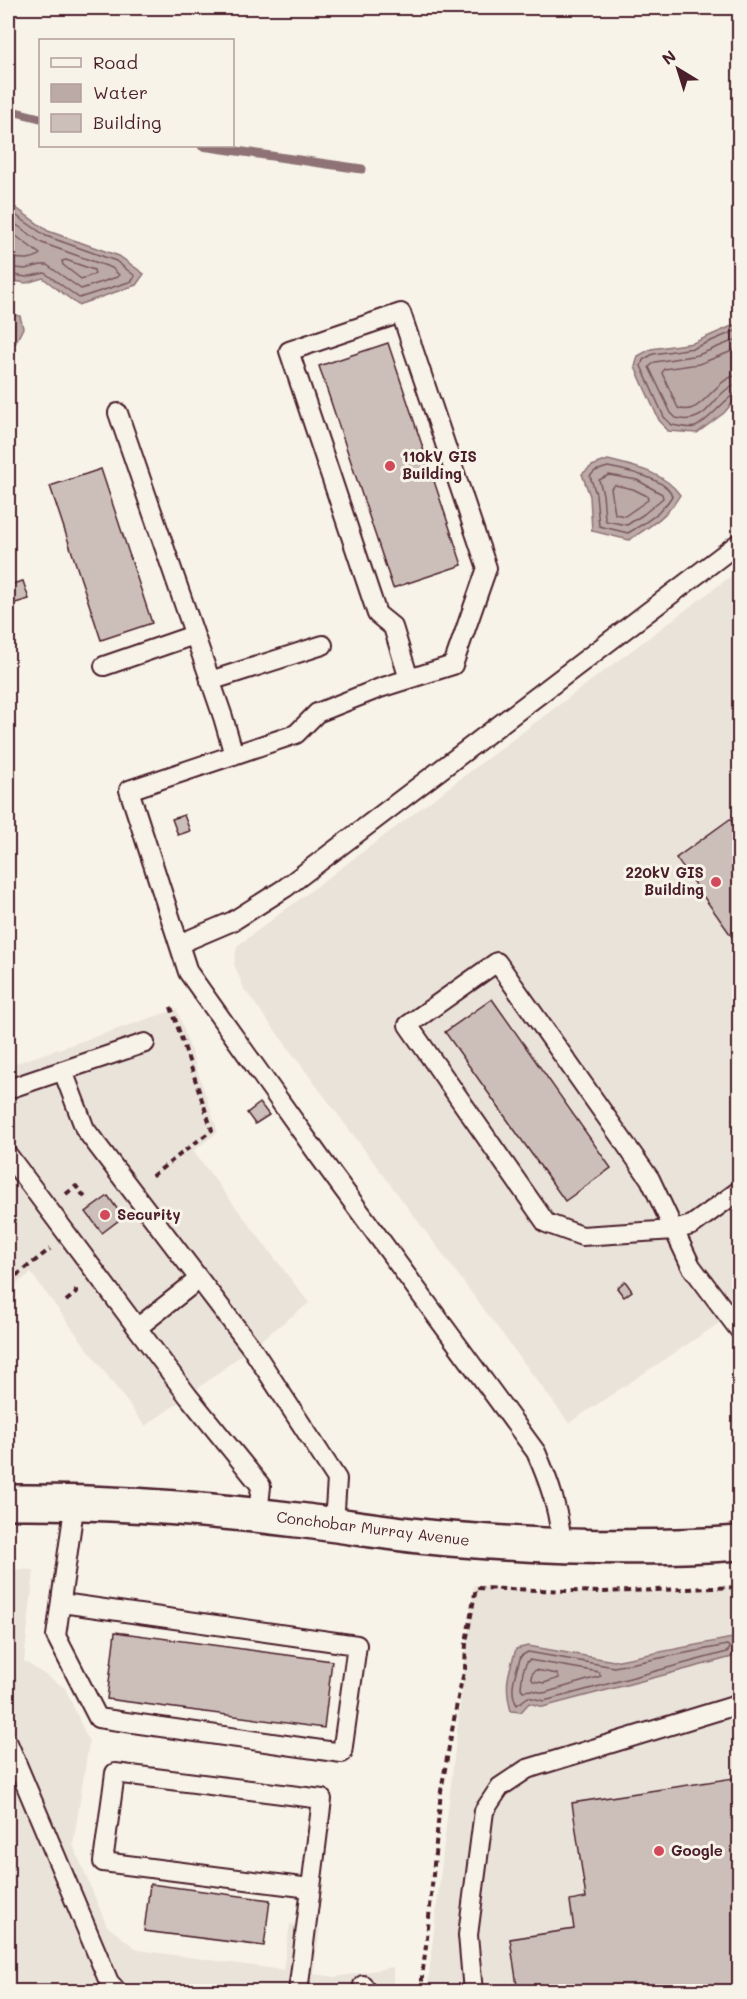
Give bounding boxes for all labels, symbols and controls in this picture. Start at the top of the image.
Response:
legend [39,39,234,147]
north arrow [648,39,708,99]
text: N [657,45,680,69]
text: Road [93,50,138,74]
text: Water [93,80,148,104]
text: Building [93,110,161,134]
place label: 110kV GIS Building [402,446,477,483]
marker: 110kV GIS Building [383,459,397,473]
place label: 220kV GIS Building [626,862,704,899]
marker: 220kV GIS Building [709,875,723,889]
place label: Security [117,1204,181,1224]
marker: Security [98,1208,112,1222]
street label: Conchobar Murray Avenue [275,1506,471,1550]
place label: Google [671,1840,723,1860]
marker: Google [652,1844,666,1858]

